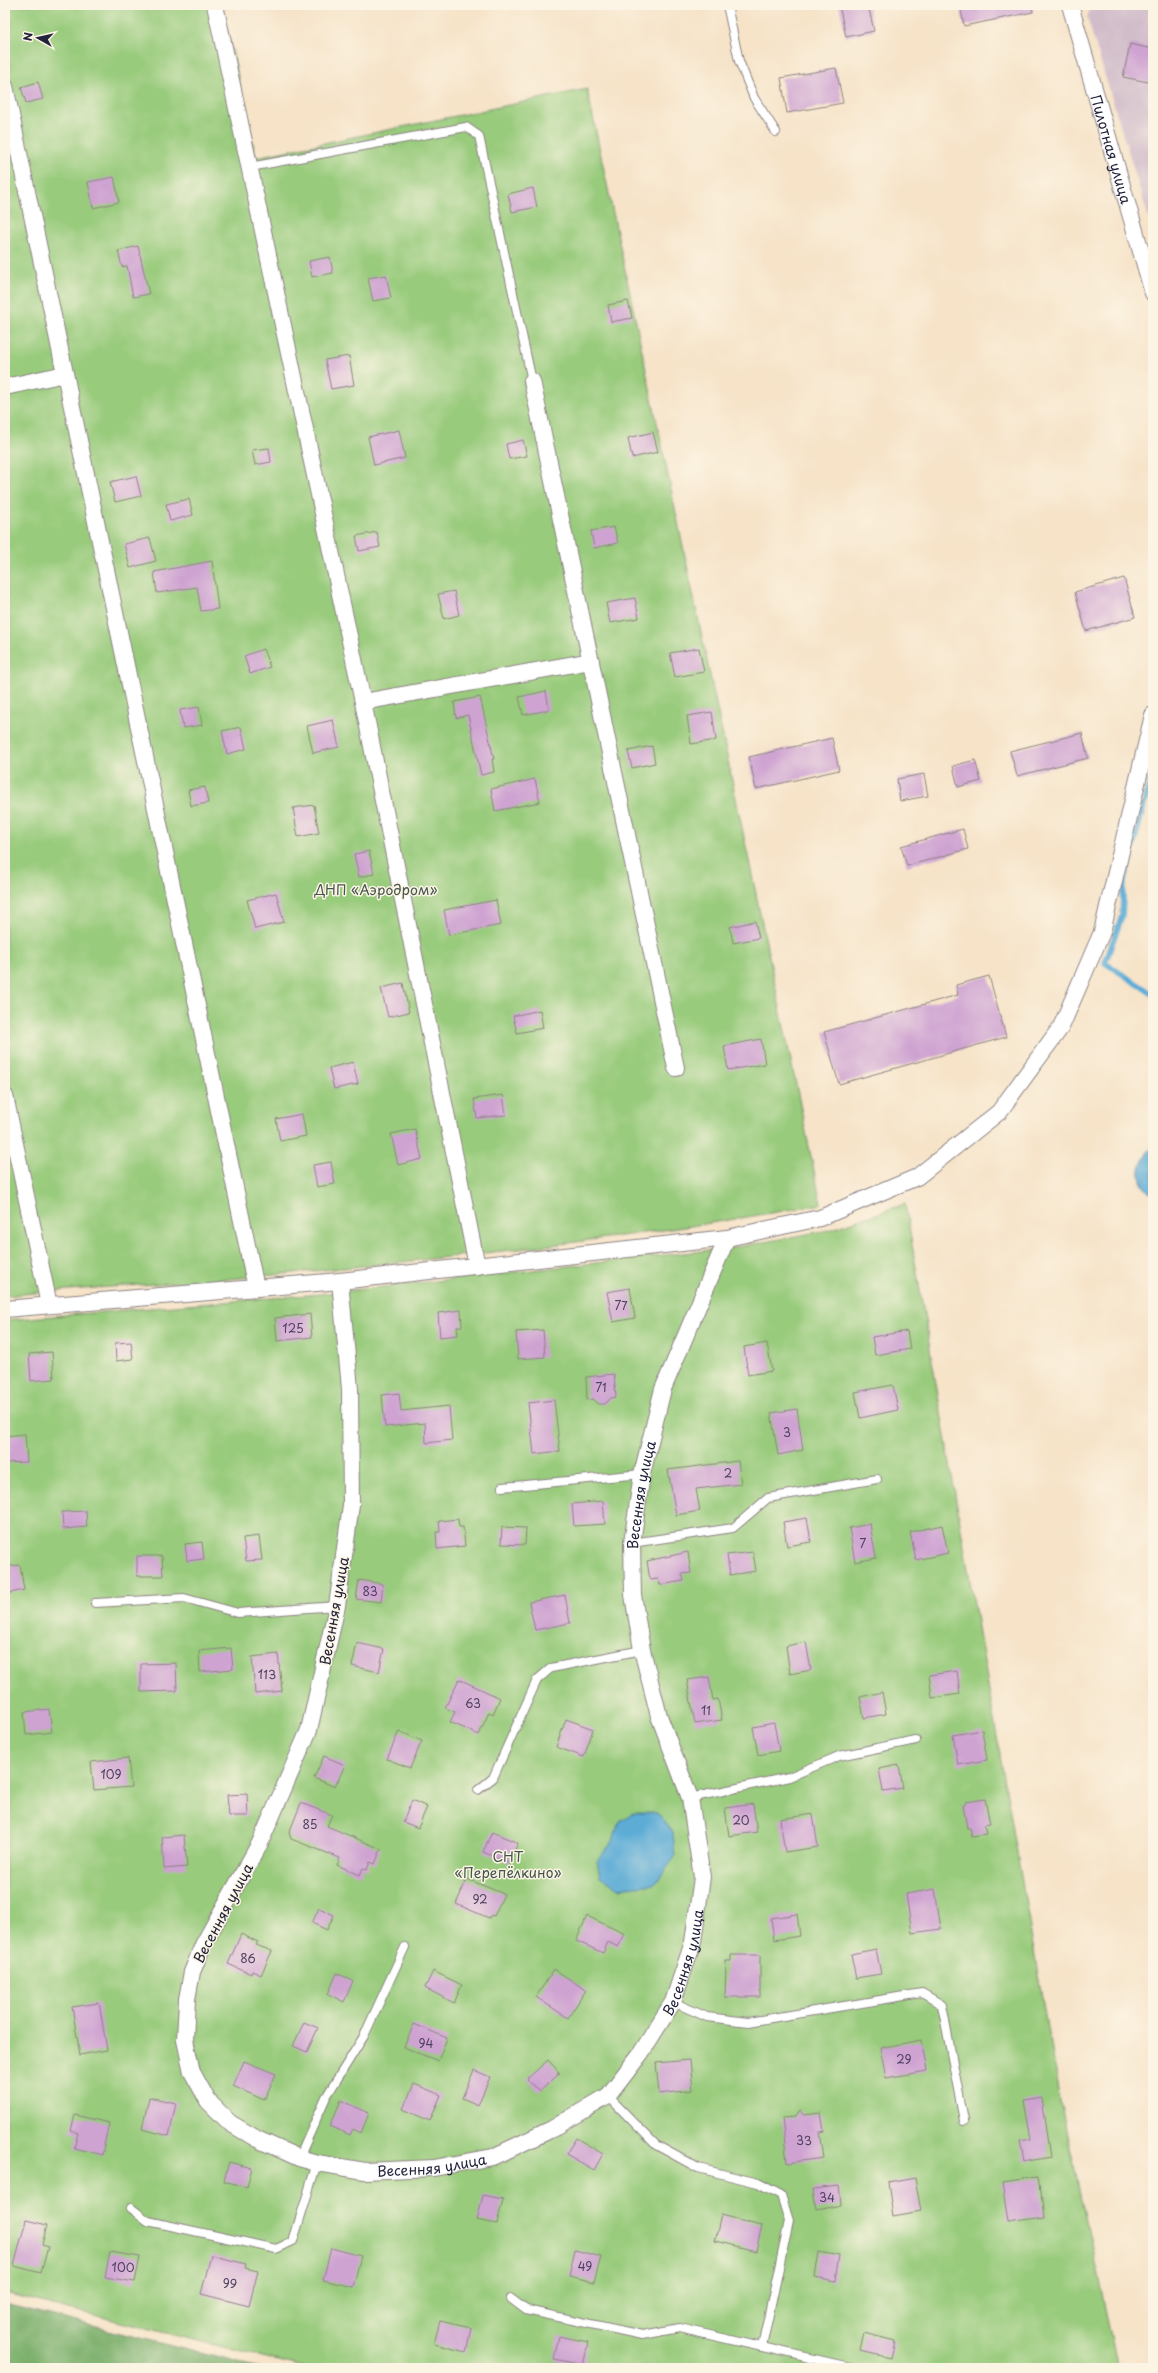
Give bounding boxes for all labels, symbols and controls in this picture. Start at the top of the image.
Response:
north arrow [18,18,58,58]
text: N [19,31,37,42]
street label: Пилотная улица [1086,92,1137,206]
park label: ДНП «Аэродром» [314,879,437,900]
house number: 77 [614,1296,628,1314]
house number: 125 [282,1319,304,1337]
house number: 71 [595,1378,607,1396]
house number: 3 [783,1423,791,1441]
street label: Весенняя улица [621,1438,660,1549]
house number: 2 [724,1464,732,1482]
house number: 7 [860,1534,867,1552]
street label: Весенняя улица [314,1555,354,1667]
house number: 83 [362,1582,378,1600]
house number: 113 [258,1665,276,1683]
house number: 63 [465,1694,481,1712]
house number: 11 [701,1701,711,1719]
house number: 109 [100,1765,122,1783]
house number: 20 [732,1811,750,1829]
house number: 85 [303,1815,317,1833]
park label: СНТ «Перепёлкино» [455,1846,561,1883]
street label: Весенняя улица [188,1859,258,1966]
house number: 92 [472,1890,488,1908]
street label: Весенняя улица [657,1908,708,2019]
house number: 86 [240,1949,256,1967]
house number: 94 [419,2034,434,2052]
house number: 29 [896,2050,912,2068]
house number: 33 [796,2131,812,2149]
street label: Весенняя улица [376,2148,488,2181]
house number: 34 [819,2188,835,2206]
house number: 49 [578,2257,592,2275]
house number: 100 [112,2258,135,2276]
house number: 99 [223,2274,237,2292]

